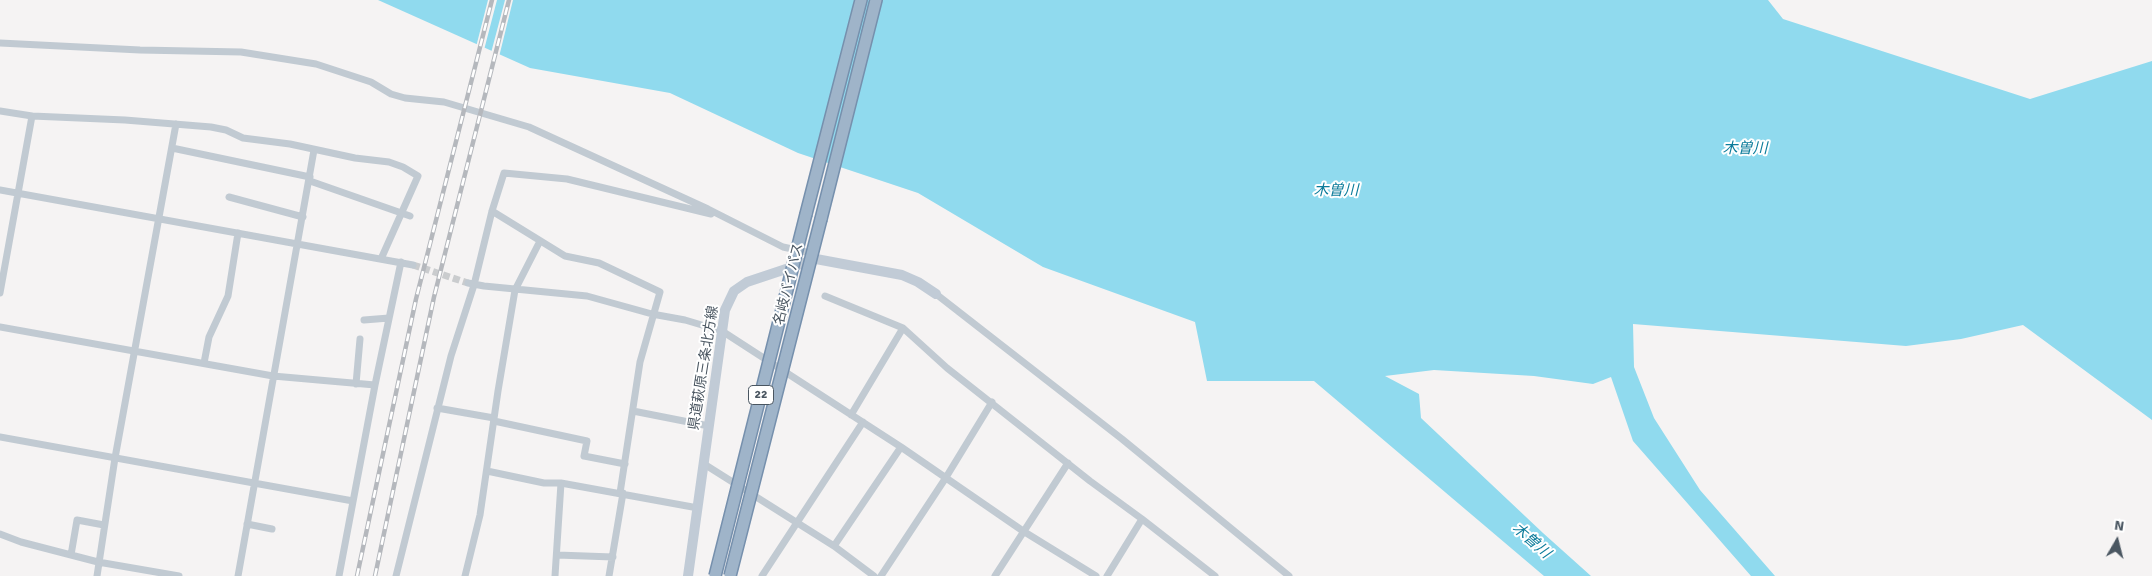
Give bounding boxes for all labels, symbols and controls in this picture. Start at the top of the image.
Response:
water label: 木曽川 [1723,140,1767,158]
water label: 木曽川 [1314,182,1358,200]
street label: 名岐バイパス [771,241,807,327]
street label: 県道萩原三条北方線 [686,304,722,432]
road number: 22 [748,386,774,404]
north arrow [2092,516,2142,566]
text: N [2113,517,2125,535]
water label: 木曽川 [1508,519,1554,563]

